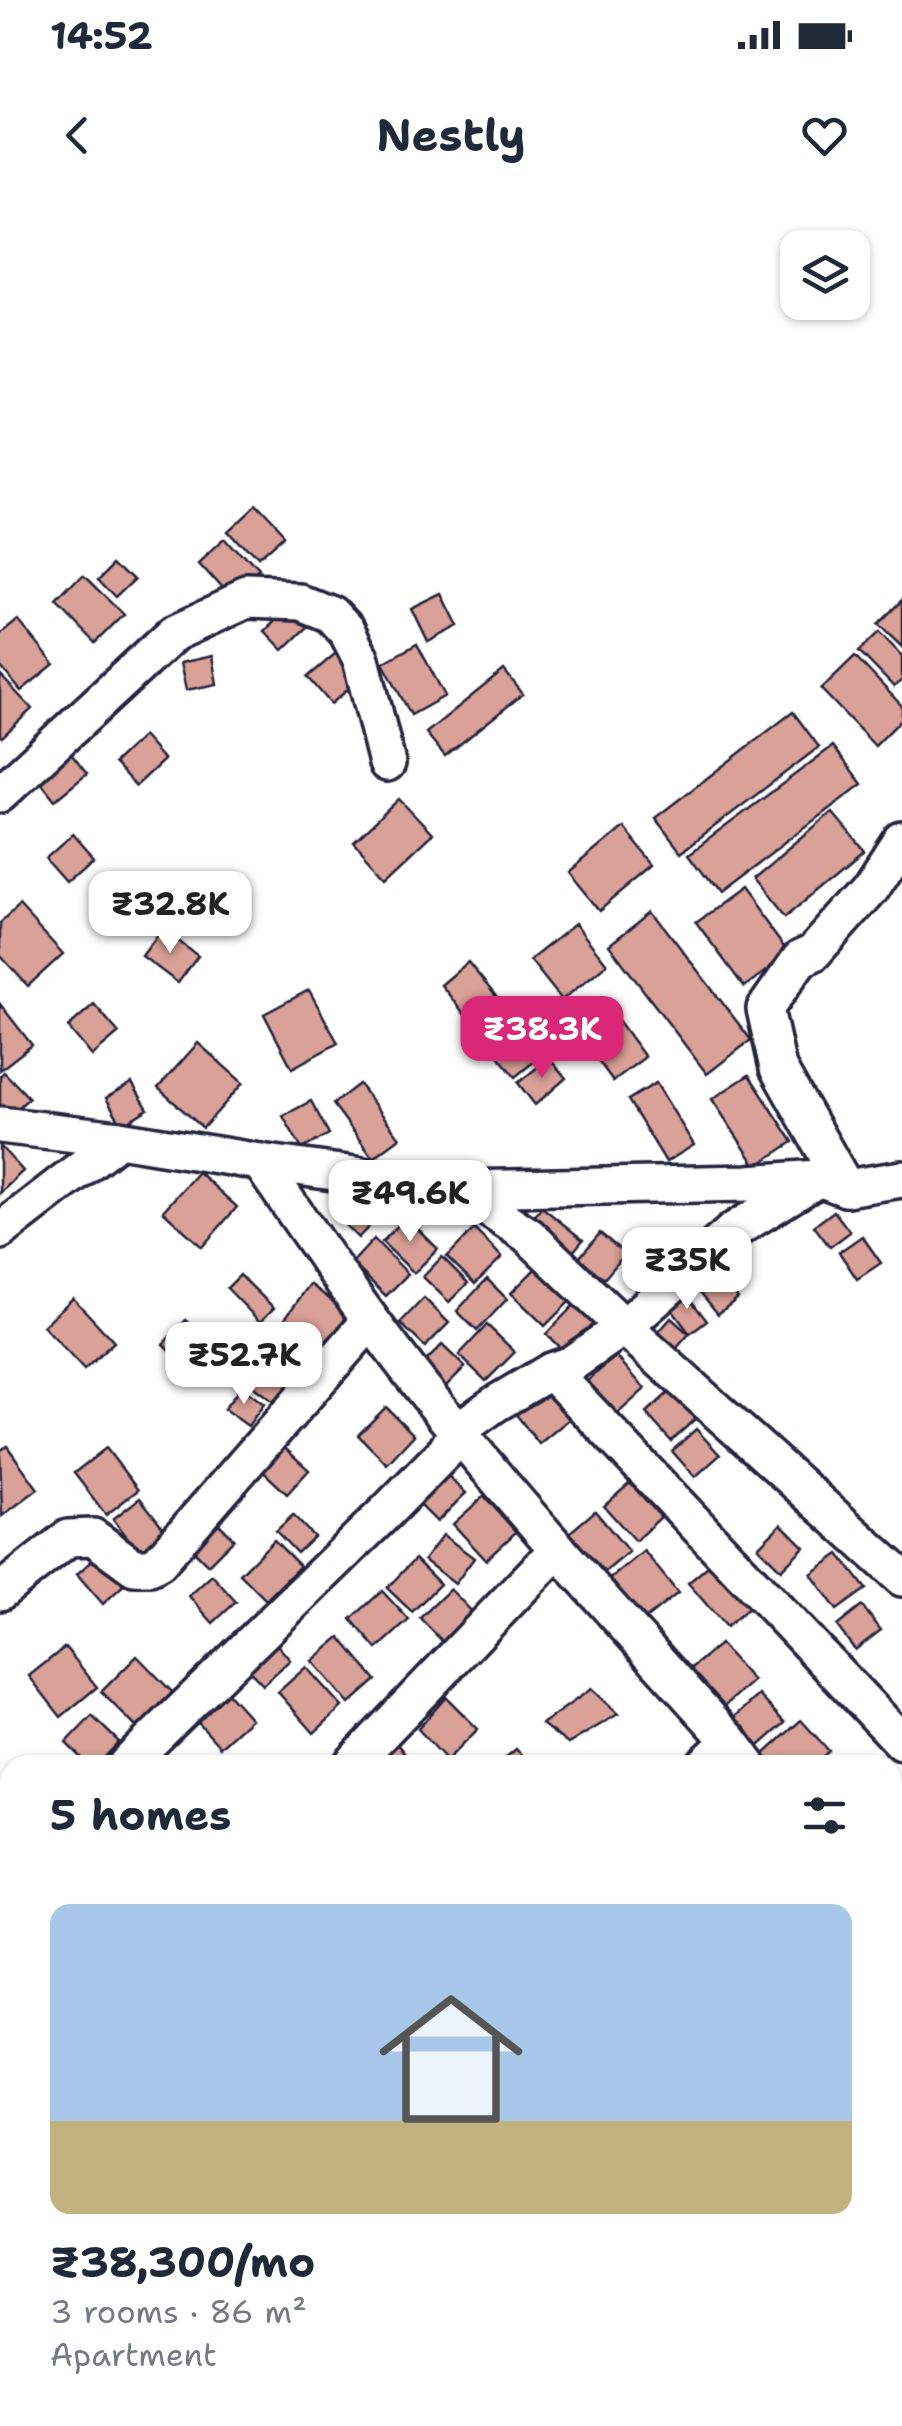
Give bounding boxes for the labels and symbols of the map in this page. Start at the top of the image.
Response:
pin: ₹32.8K [89,871,251,956]
pin: ₹38.3K [461,996,623,1081]
pin: ₹49.6K [329,1160,491,1245]
pin: ₹35K [628,1227,746,1312]
pin: ₹52.7K [163,1322,325,1407]

